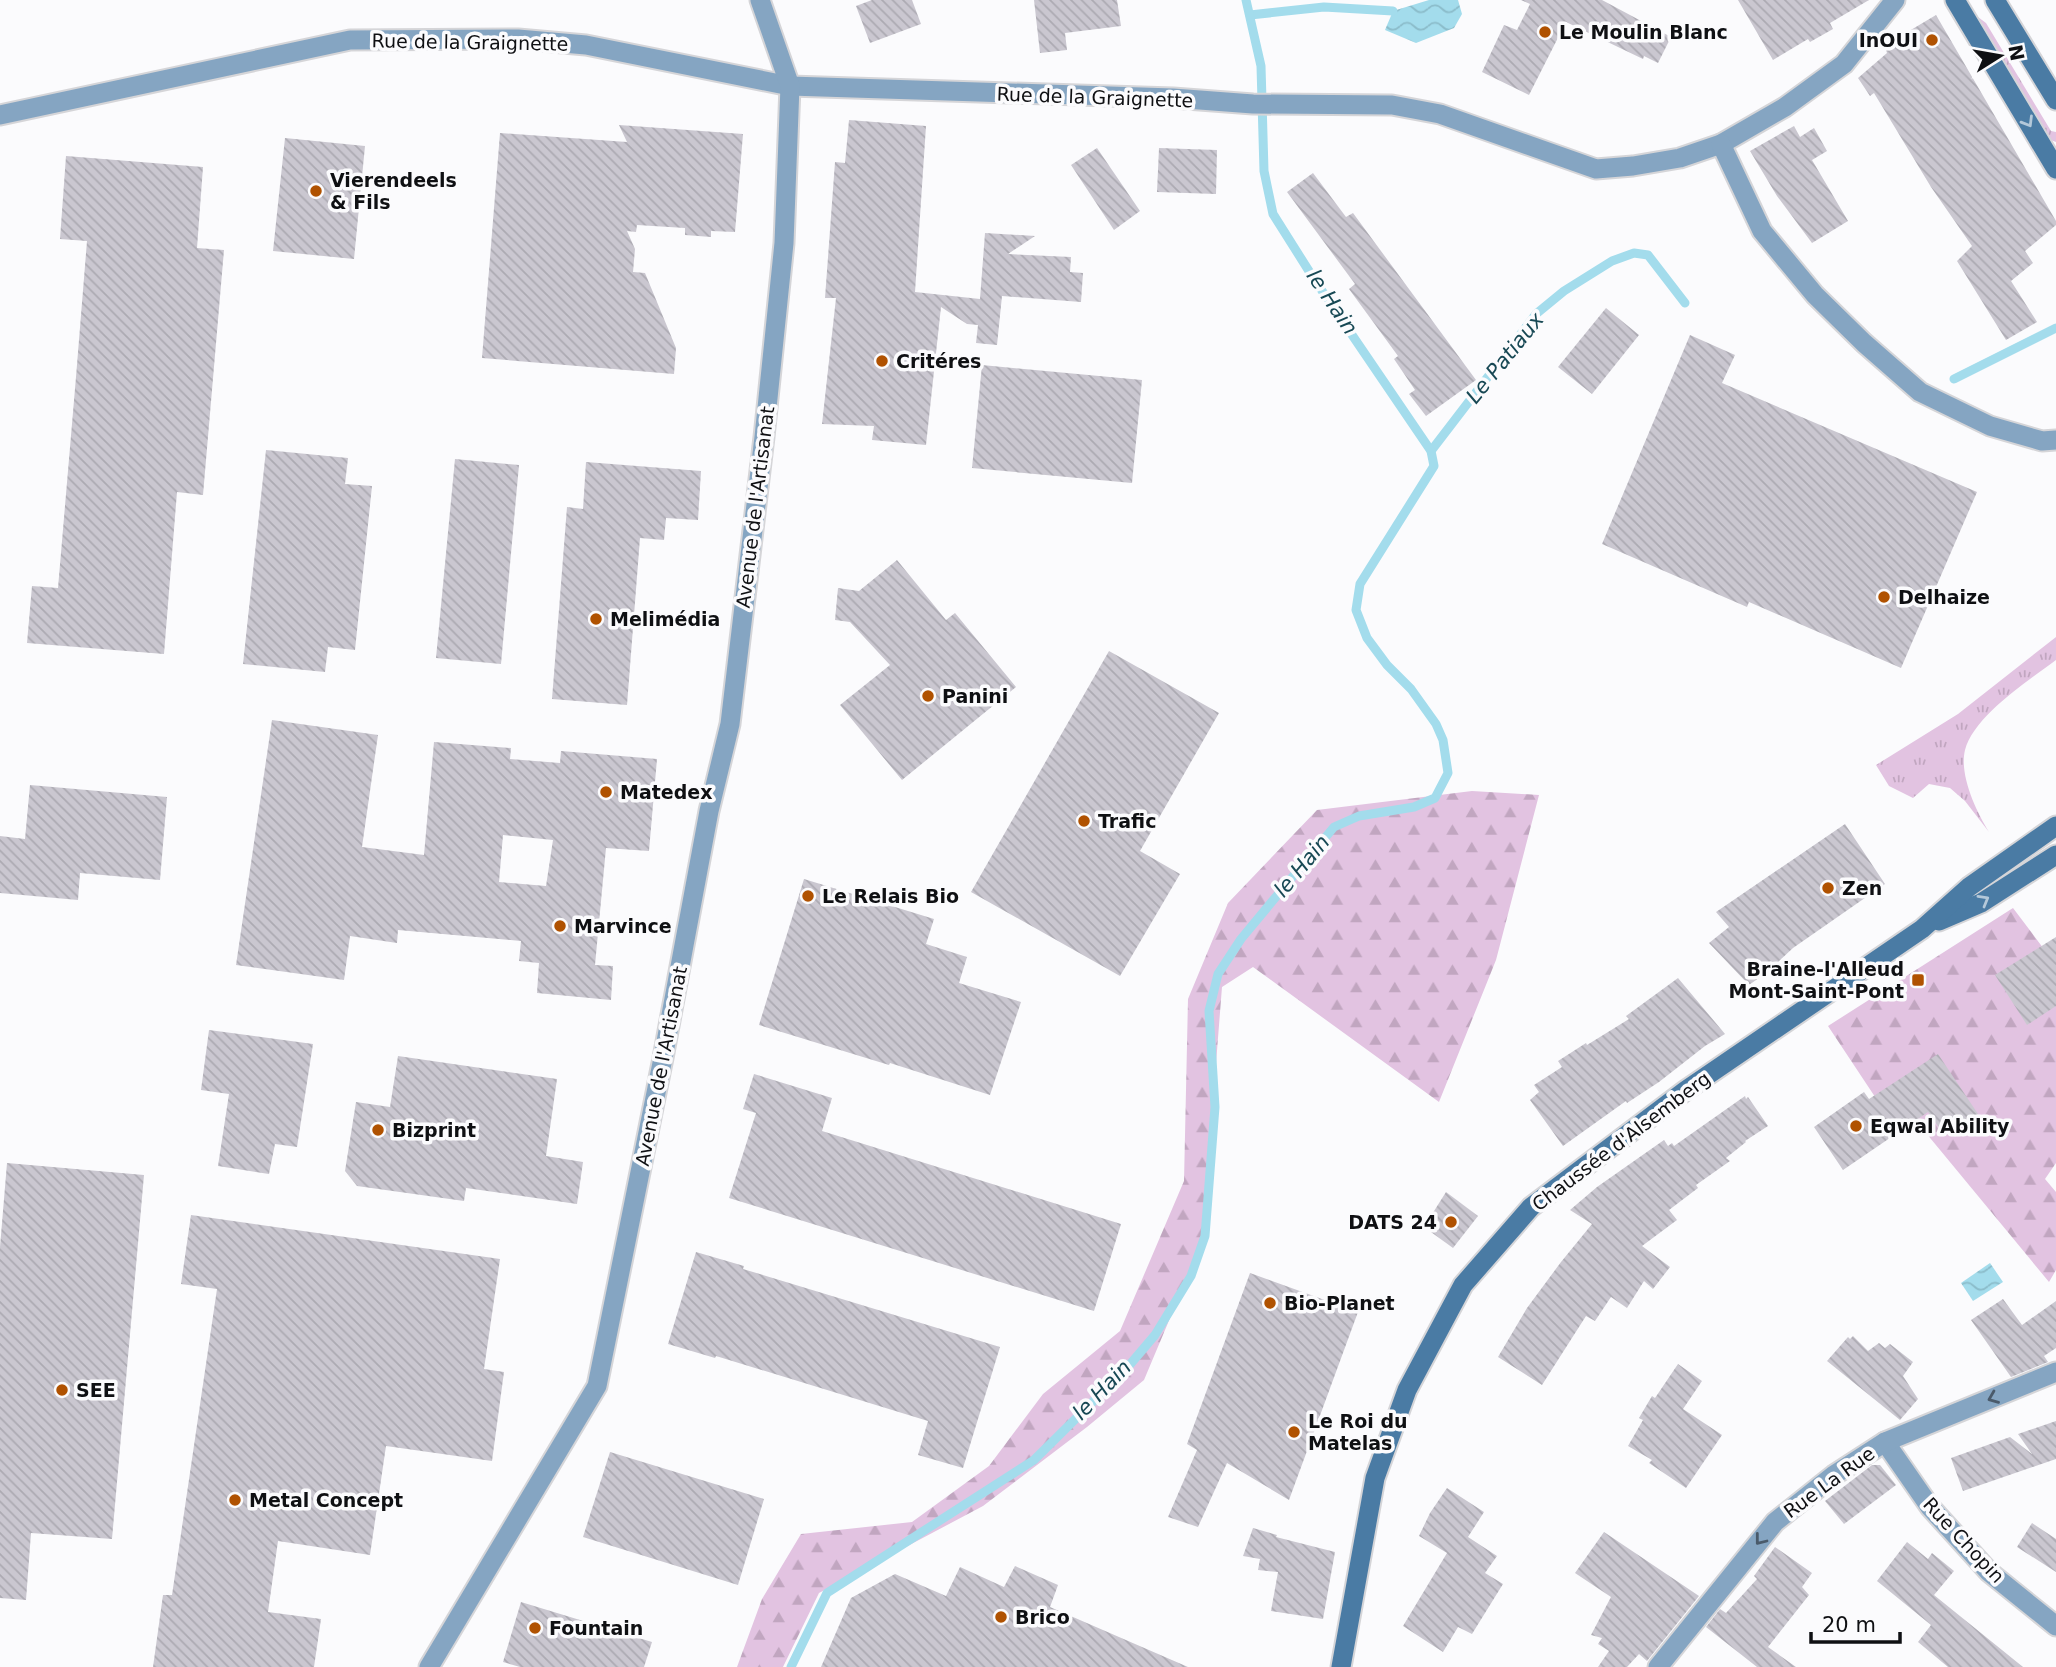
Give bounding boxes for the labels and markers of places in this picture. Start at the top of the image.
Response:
place label: Le Moulin Blanc [1559,21,1728,43]
marker: Le Moulin Blanc [1537,24,1553,40]
place label: InOUI [1859,29,1918,51]
marker: InOUI [1924,32,1940,48]
place label: Vierendeels & Fils [330,169,457,213]
marker: Vierendeels & Fils [308,183,324,199]
place label: Critéres [896,350,981,372]
marker: Critéres [874,353,890,369]
place label: Delhaize [1898,586,1990,608]
marker: Delhaize [1876,589,1892,605]
place label: Melimédia [610,608,720,630]
marker: Melimédia [588,611,604,627]
place label: Panini [942,685,1008,707]
marker: Panini [920,688,936,704]
place label: Matedex [620,781,712,803]
marker: Matedex [598,784,614,800]
place label: Trafic [1098,810,1156,832]
marker: Trafic [1076,813,1092,829]
place label: Zen [1842,877,1882,899]
marker: Zen [1820,880,1836,896]
place label: Le Relais Bio [822,885,959,907]
marker: Le Relais Bio [800,888,816,904]
place label: Marvince [574,915,672,937]
marker: Marvince [552,918,568,934]
place label: Braine-l'Alleud Mont-Saint-Pont [1728,958,1904,1002]
marker: Braine-l'Alleud Mont-Saint-Pont [1910,972,1926,988]
place label: Eqwal Ability [1870,1115,2010,1137]
marker: Eqwal Ability [1848,1118,1864,1134]
place label: Bizprint [392,1119,476,1141]
marker: Bizprint [370,1122,386,1138]
place label: DATS 24 [1348,1211,1437,1233]
marker: DATS 24 [1443,1214,1459,1230]
place label: Bio-Planet [1284,1292,1395,1314]
marker: Bio-Planet [1262,1295,1278,1311]
place label: SEE [76,1379,116,1401]
marker: SEE [54,1382,70,1398]
place label: Le Roi du Matelas [1308,1410,1408,1454]
marker: Le Roi du Matelas [1286,1424,1302,1440]
place label: Metal Concept [249,1489,403,1511]
marker: Metal Concept [227,1492,243,1508]
place label: Brico [1015,1606,1070,1628]
marker: Brico [993,1609,1009,1625]
place label: Fountain [549,1617,643,1639]
marker: Fountain [527,1620,543,1636]

